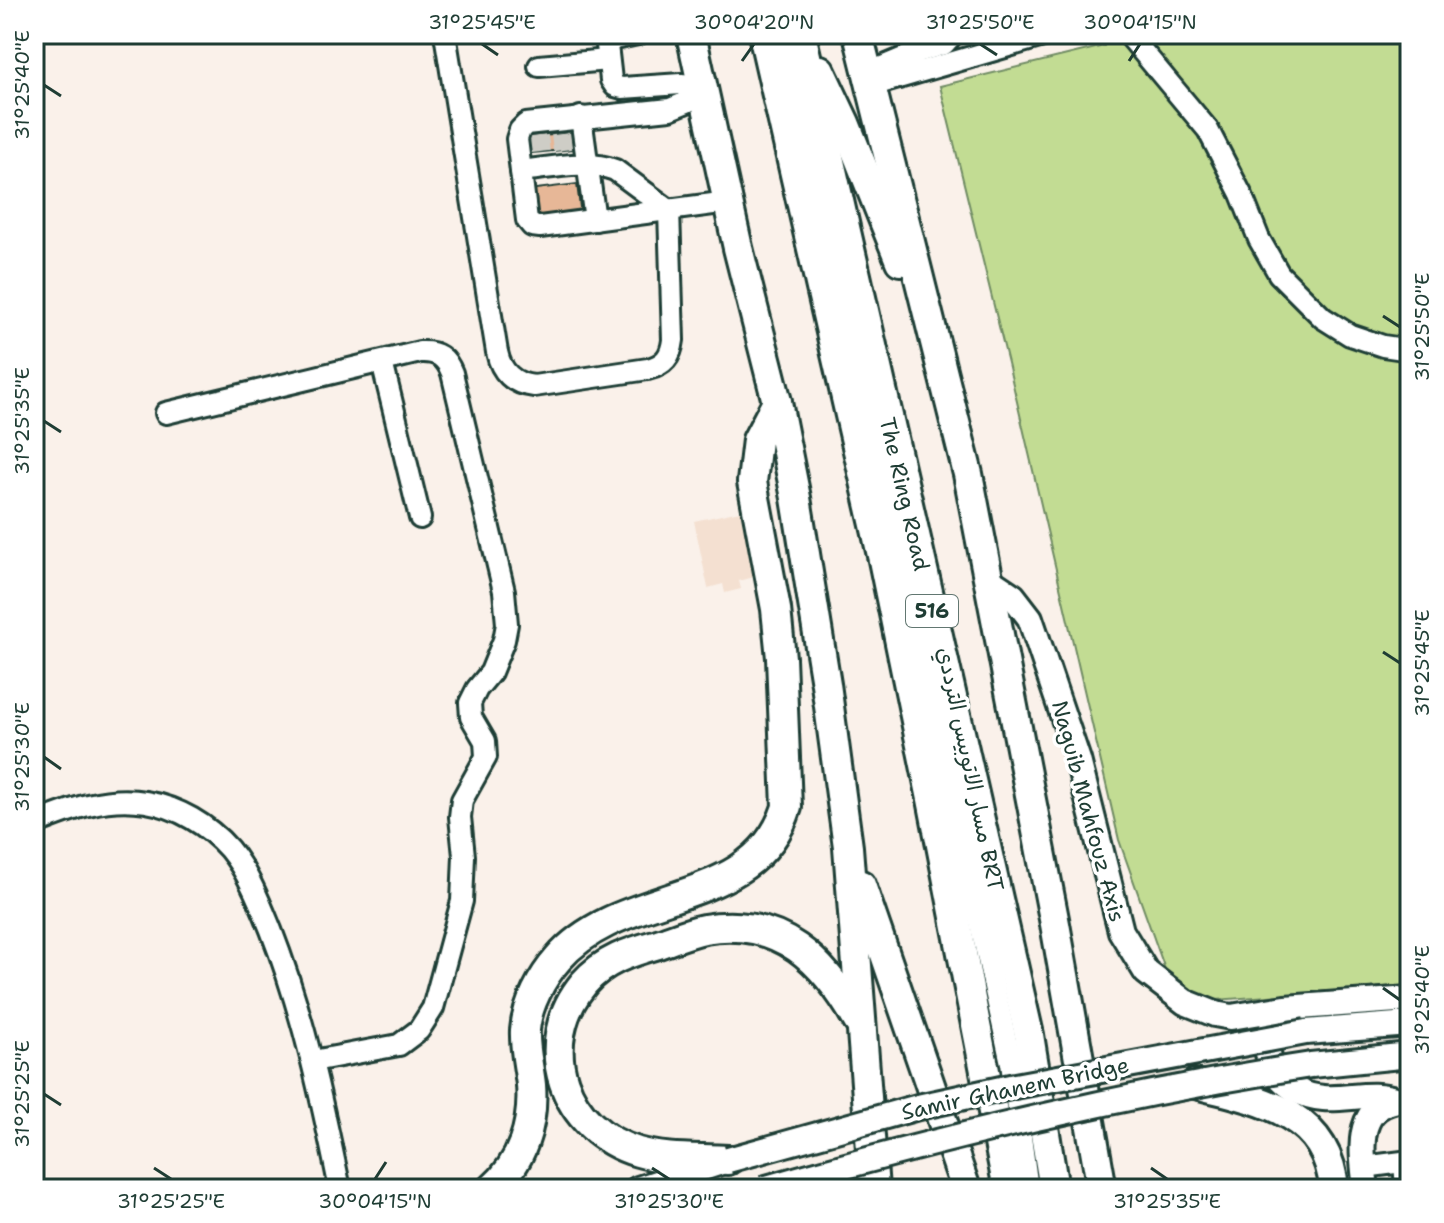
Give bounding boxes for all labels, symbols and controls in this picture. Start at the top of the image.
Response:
text: 31°25'45"E [428,9,536,35]
text: 30°04'20"N [694,9,814,35]
text: 31°25'50"E [925,9,1035,35]
text: 30°04'15"N [1083,9,1197,35]
text: 31°25'40"E [9,30,35,140]
text: 31°25'50"E [1409,272,1435,382]
text: 31°25'35"E [9,367,35,475]
street label: The Ring Road [873,415,936,574]
road number: 516 [906,595,958,627]
text: 31°25'45"E [1409,609,1435,717]
street label: مسار الاتوبيس الترددي BRT [928,644,1011,895]
street label: Naguib Mahfouz Axis [1045,697,1132,925]
text: 31°25'30"E [9,702,35,812]
text: 31°25'40"E [1409,945,1435,1055]
text: 31°25'25"E [9,1040,35,1148]
street label: Samir Ghanem Bridge [899,1050,1132,1127]
text: 31°25'25"E [117,1188,225,1214]
text: 30°04'15"N [318,1188,432,1214]
text: 31°25'30"E [614,1188,724,1214]
text: 31°25'35"E [1113,1188,1221,1214]

